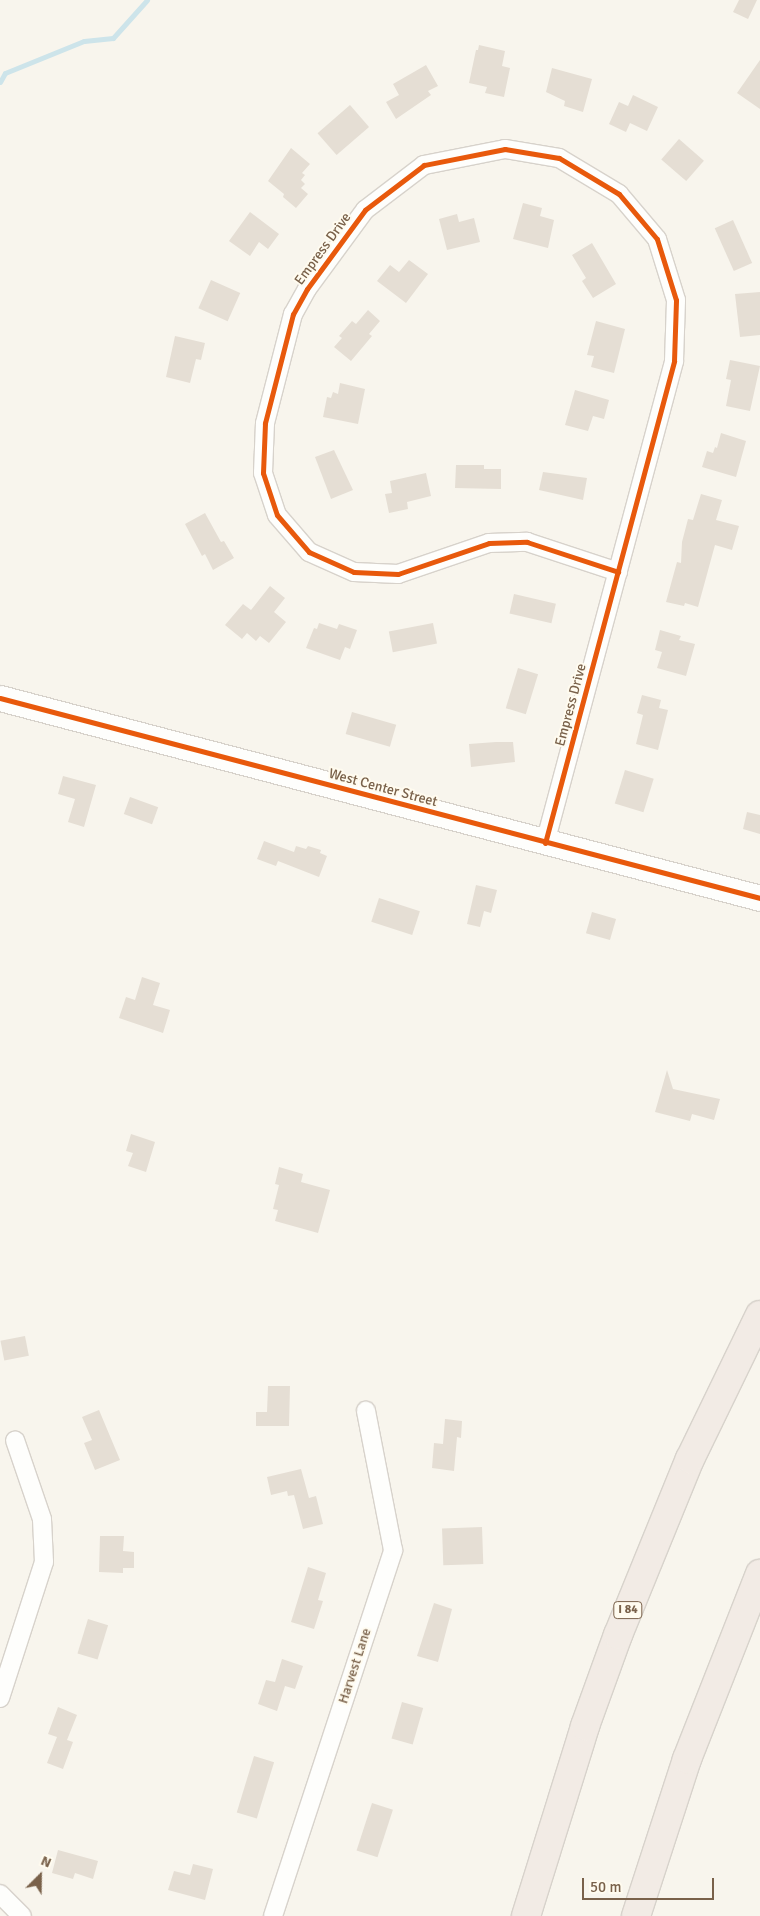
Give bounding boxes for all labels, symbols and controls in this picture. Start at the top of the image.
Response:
street label: Empress Drive [291,210,355,288]
street label: Empress Drive [552,662,590,748]
street label: West Center Street [327,765,439,811]
road number: I 84 [613,1600,643,1620]
street label: Harvest Lane [335,1626,375,1706]
north arrow [15,1851,65,1901]
text: N [38,1852,54,1871]
scale bar [585,1868,718,1900]
text: 50 m [590,1878,621,1896]

